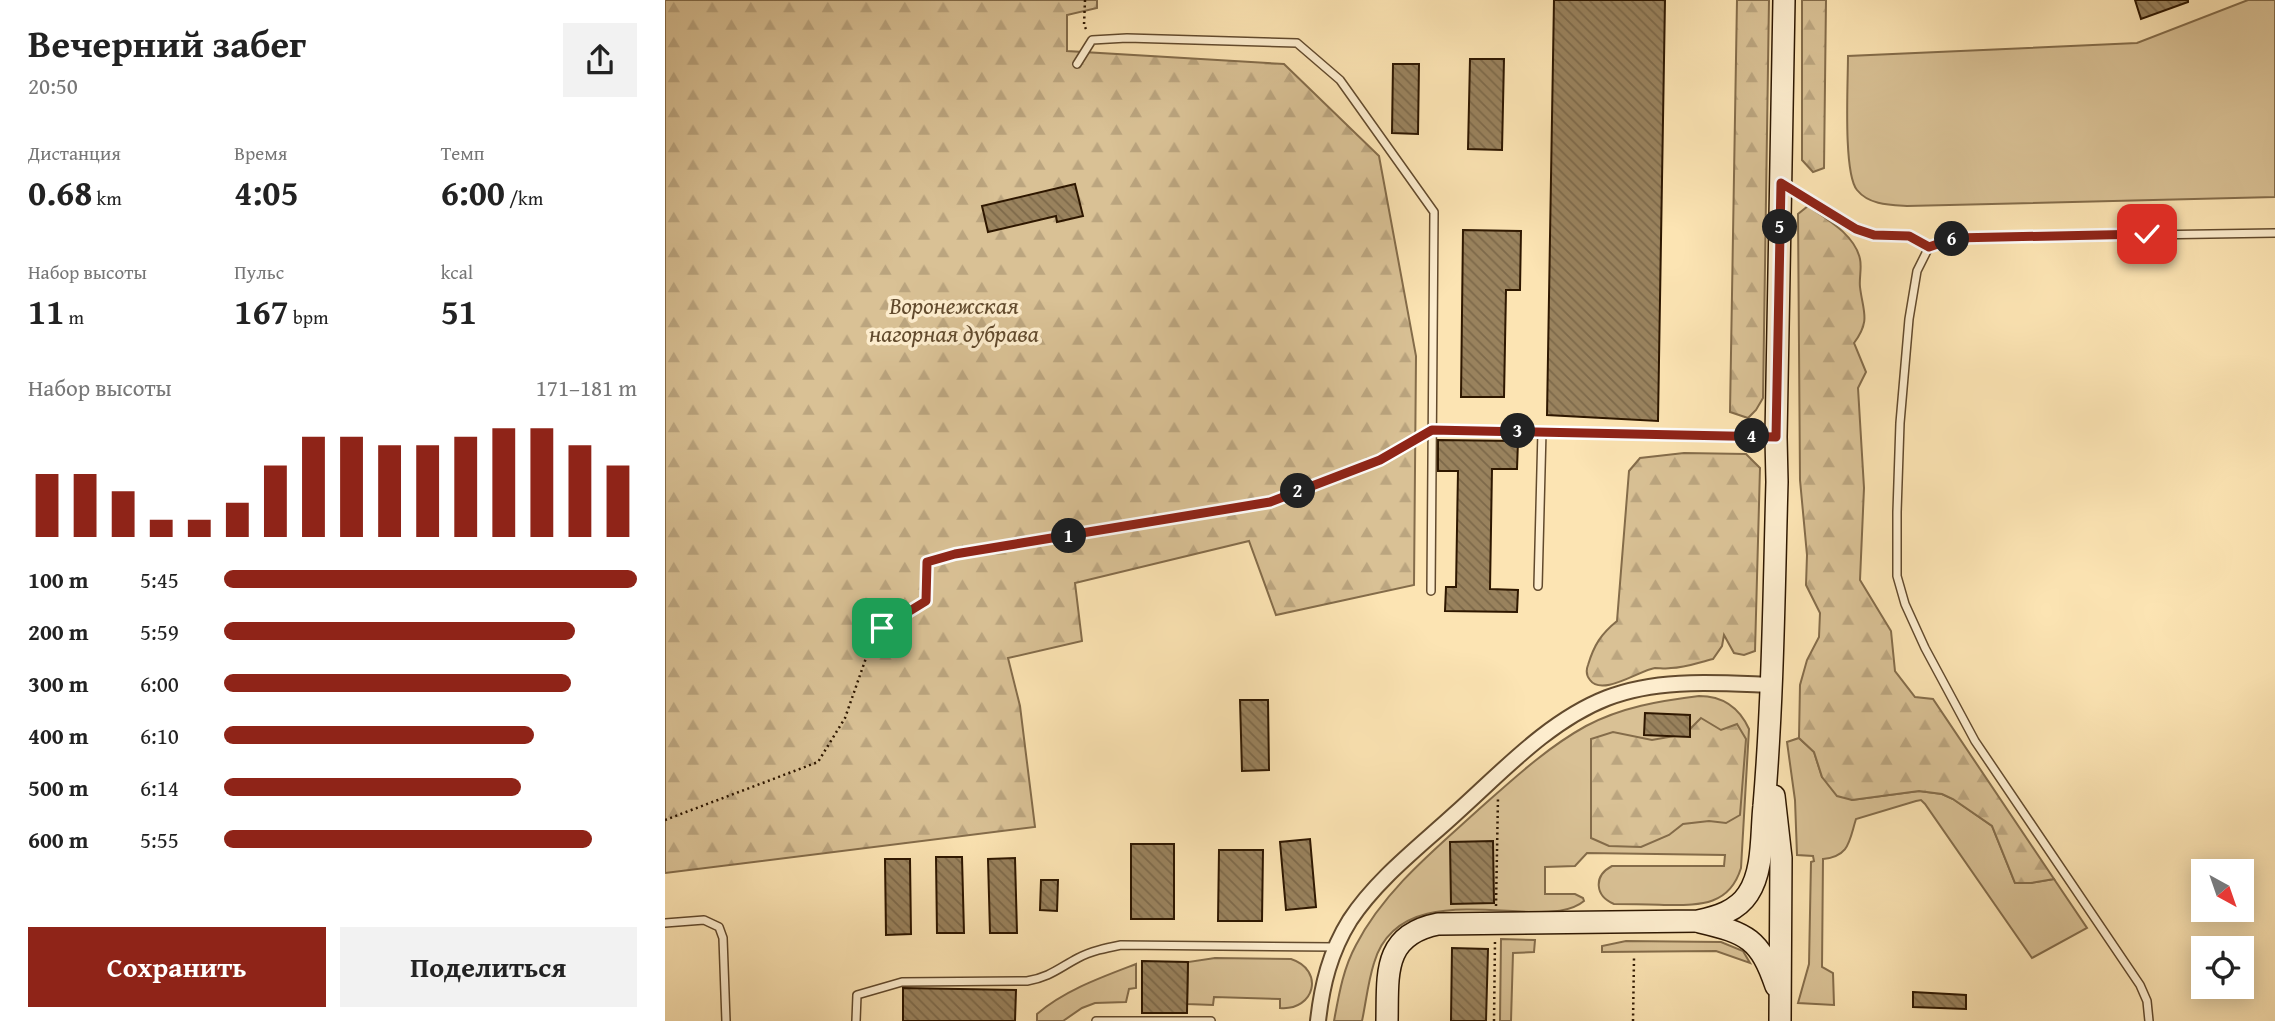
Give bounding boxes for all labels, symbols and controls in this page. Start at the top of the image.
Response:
text: Вечерний забег [28,15,306,71]
button: share [563,23,637,97]
text: 20:50 [28,69,78,102]
text: Дистанция [28,139,121,167]
text: Время [234,139,287,167]
text: Темп [441,139,485,167]
text: 0.68 [28,167,92,218]
text: 4:05 [234,167,299,218]
text: 6:00 [441,167,505,218]
text: km [92,184,122,212]
text: /km [505,184,543,212]
pin [2117,204,2177,264]
pin: 5 [1763,210,1797,244]
text: 5 [1775,212,1784,240]
icon: check [2128,215,2166,253]
pin: 6 [1935,222,1969,256]
text: 6 [1947,224,1956,252]
text: Набор высоты [28,258,147,286]
text: Пульс [234,258,284,286]
text: kcal [441,258,473,286]
text: 11 [28,286,64,337]
text: 167 [234,286,289,337]
text: 51 [441,286,477,337]
park label: Воронежская нагорная дубрава [869,288,1039,351]
text: m [64,303,84,331]
text: bpm [289,303,329,331]
text: Набор высоты [28,371,172,404]
text: 171–181 m [536,371,637,404]
pin: 3 [1501,414,1535,448]
text: 3 [1513,416,1522,444]
pin: 4 [1735,418,1769,453]
text: 4 [1747,421,1756,449]
pin: 2 [1281,474,1315,508]
text: 2 [1293,476,1302,504]
pin: 1 [1051,518,1087,554]
text: 1 [1064,521,1073,549]
text: 100 m [28,563,89,596]
text: 5:45 [140,563,179,596]
pin [852,598,912,658]
icon: arrive [863,609,901,647]
text: 200 m [28,615,89,648]
text: 5:59 [140,615,179,648]
text: 300 m [28,667,89,700]
text: 6:00 [140,667,179,700]
text: 400 m [28,719,89,752]
text: 6:10 [140,719,179,752]
text: 500 m [28,771,89,804]
text: 6:14 [140,771,179,804]
text: 600 m [28,823,89,856]
text: 5:55 [140,823,179,856]
north arrow [2191,859,2254,922]
map controls [2191,859,2254,999]
button: Сохранить [28,927,326,1007]
button: Поделиться [340,927,637,1007]
button: locate [2191,936,2254,999]

